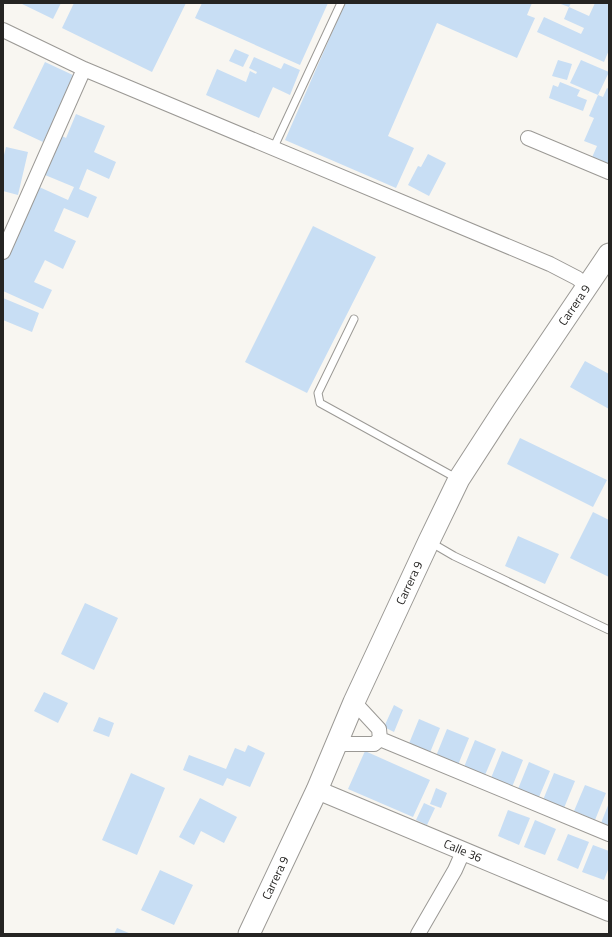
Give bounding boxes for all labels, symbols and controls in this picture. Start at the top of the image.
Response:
street label: Carrera 9 [553,280,595,329]
street label: Carrera 9 [391,558,427,608]
street label: Calle 36 [441,834,485,867]
street label: Carrera 9 [257,852,294,903]

